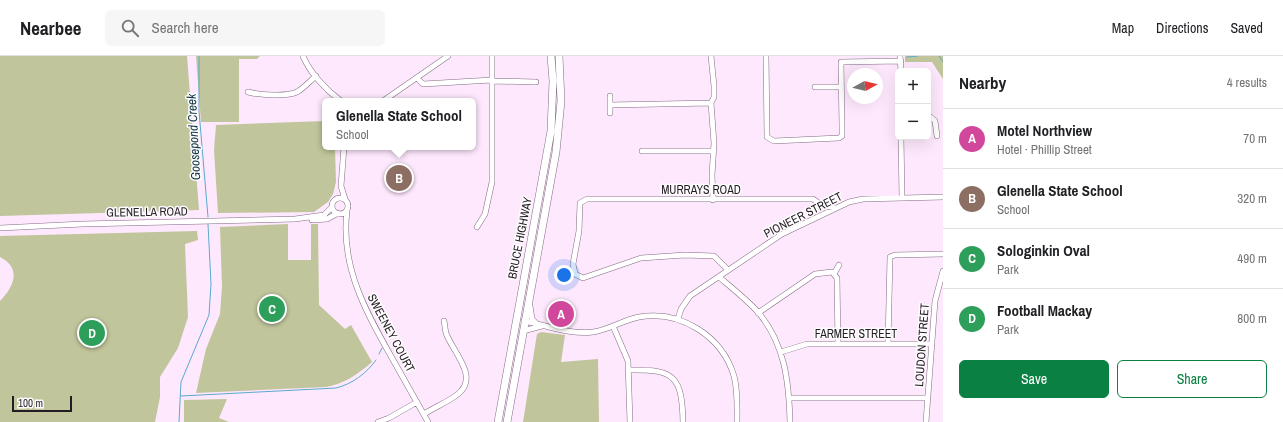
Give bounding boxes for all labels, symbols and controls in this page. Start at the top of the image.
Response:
search box [105,10,385,46]
text: Nearbee [20,15,81,41]
icon: search [119,17,141,39]
text: Search here [151,17,219,38]
text: Map [1112,19,1134,37]
text: Directions [1156,19,1208,37]
text: Saved [1230,19,1263,37]
north arrow [847,68,883,104]
map controls [895,68,931,140]
button: + [895,68,931,104]
text: Nearby [959,71,1006,94]
text: 4 results [1227,74,1267,91]
water label: Goosepond Creek [183,93,204,181]
popup [322,98,476,150]
button: − [895,104,931,140]
text: Glenella State School [336,105,462,126]
text: Motel Northview [997,120,1092,141]
text: School [336,126,369,143]
text: A [968,130,976,147]
text: 70 m [1243,130,1267,147]
text: Hotel · Phillip Street [997,141,1092,158]
pin: B [386,163,412,193]
text: Glenella State School [997,180,1123,201]
street label: MURRAYS ROAD [661,182,741,198]
street label: PIONEER STREET [761,188,845,242]
text: B [968,190,976,207]
text: 320 m [1237,190,1267,207]
street label: BRUCE HIGHWAY [504,195,536,280]
text: School [997,201,1030,218]
street label: GLENELLA ROAD [106,203,188,221]
text: Sologinkin Oval [997,240,1090,261]
text: C [968,250,976,267]
text: 490 m [1237,250,1267,267]
text: Park [997,261,1019,278]
your location [554,265,574,285]
street label: SWEENEY COURT [364,291,418,375]
pin: C [259,294,285,324]
pin: A [548,299,574,329]
text: Football Mackay [997,300,1092,321]
street label: LOUDON STREET [911,303,933,387]
text: D [968,310,976,327]
text: 800 m [1237,310,1267,327]
pin: D [79,318,105,348]
text: Park [997,321,1019,338]
street label: FARMER STREET [815,326,897,342]
button: Save [959,360,1109,398]
button: Share [1117,360,1267,398]
scale bar [12,394,72,413]
text: 100 m [18,396,43,410]

